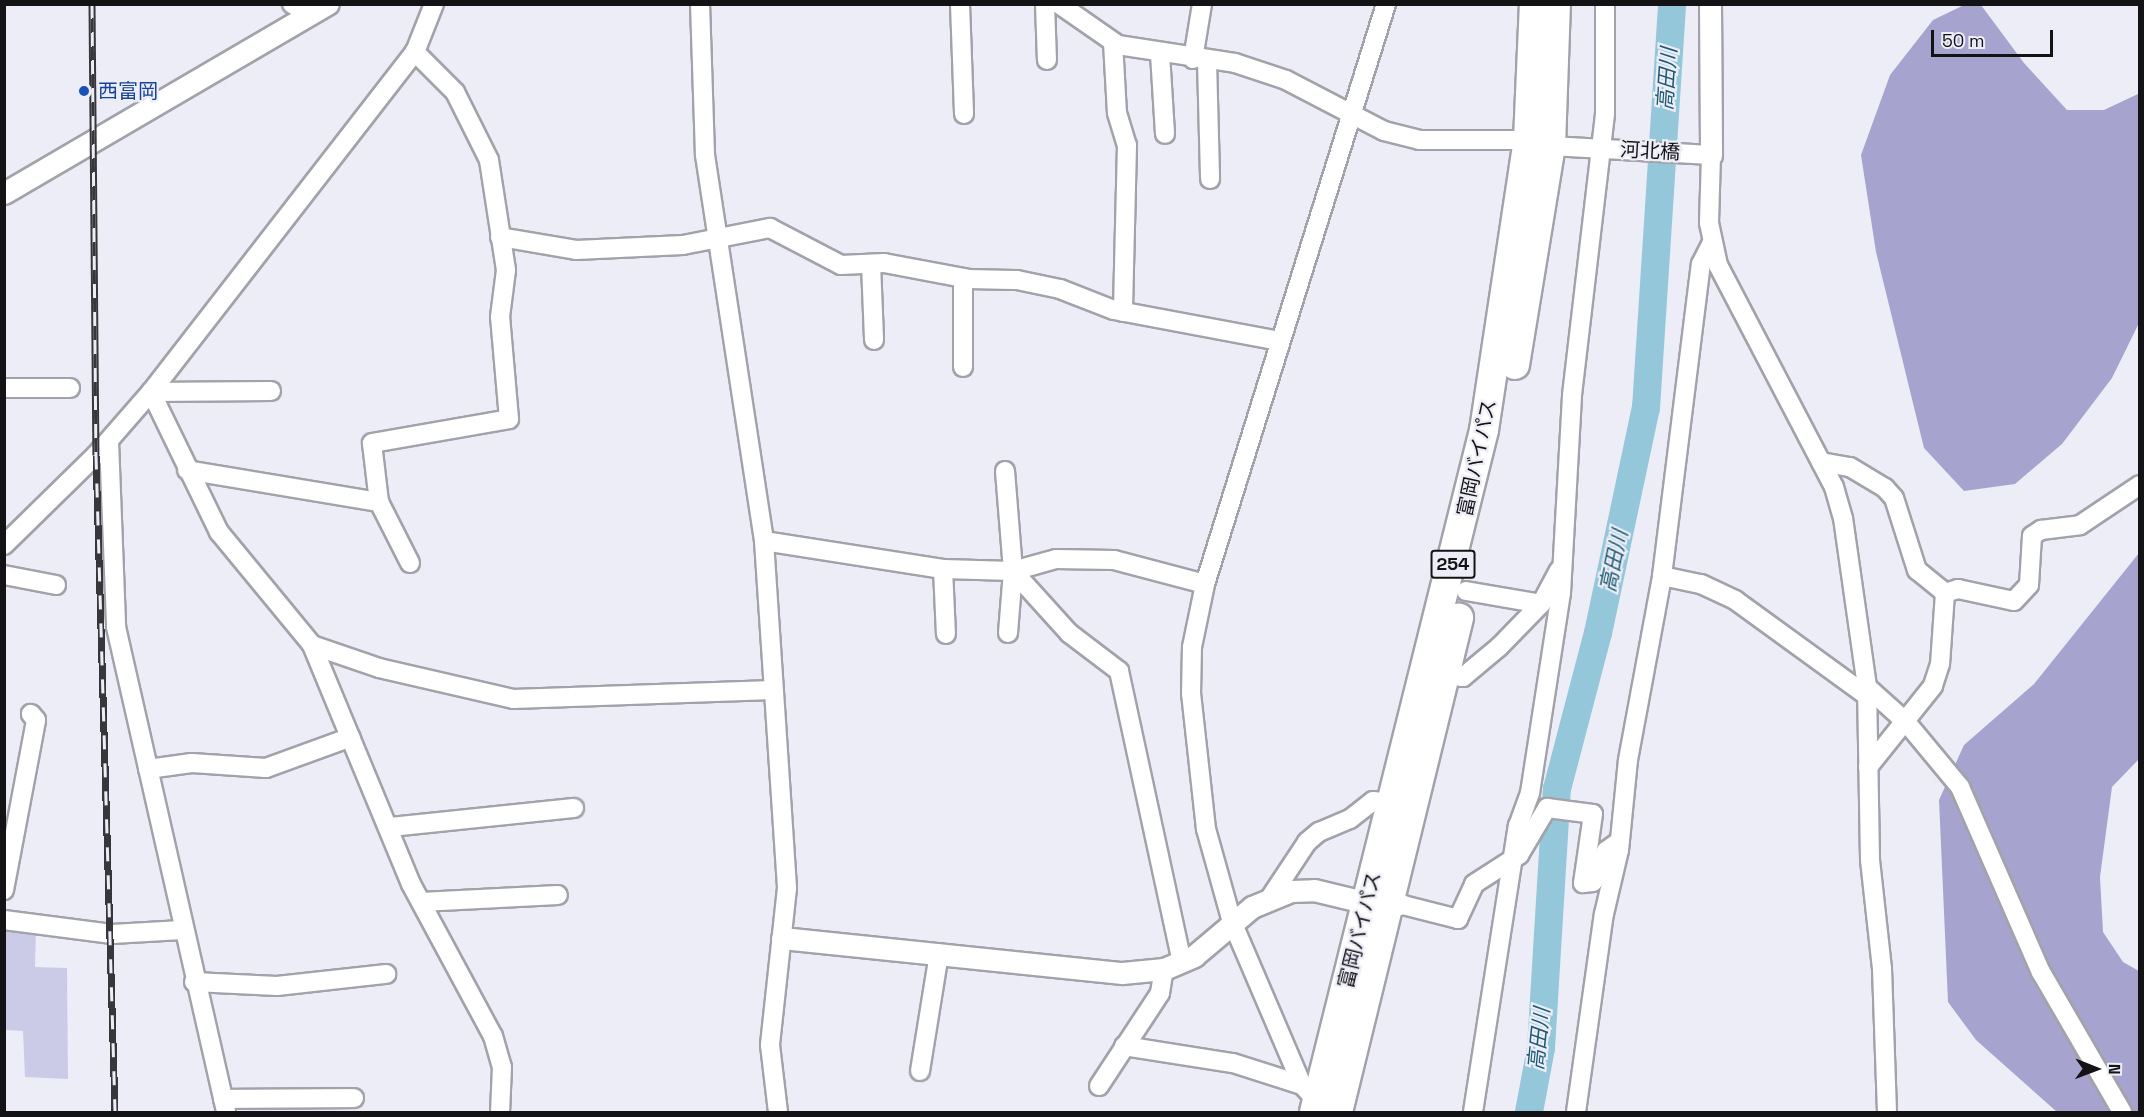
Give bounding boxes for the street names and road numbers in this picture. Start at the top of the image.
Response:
street label: 河北橋 [1619,137,1681,165]
street label: 富岡バイパス [1453,397,1501,519]
road number: 254 [1430,549,1476,579]
street label: 富岡バイパス [1334,869,1386,991]

